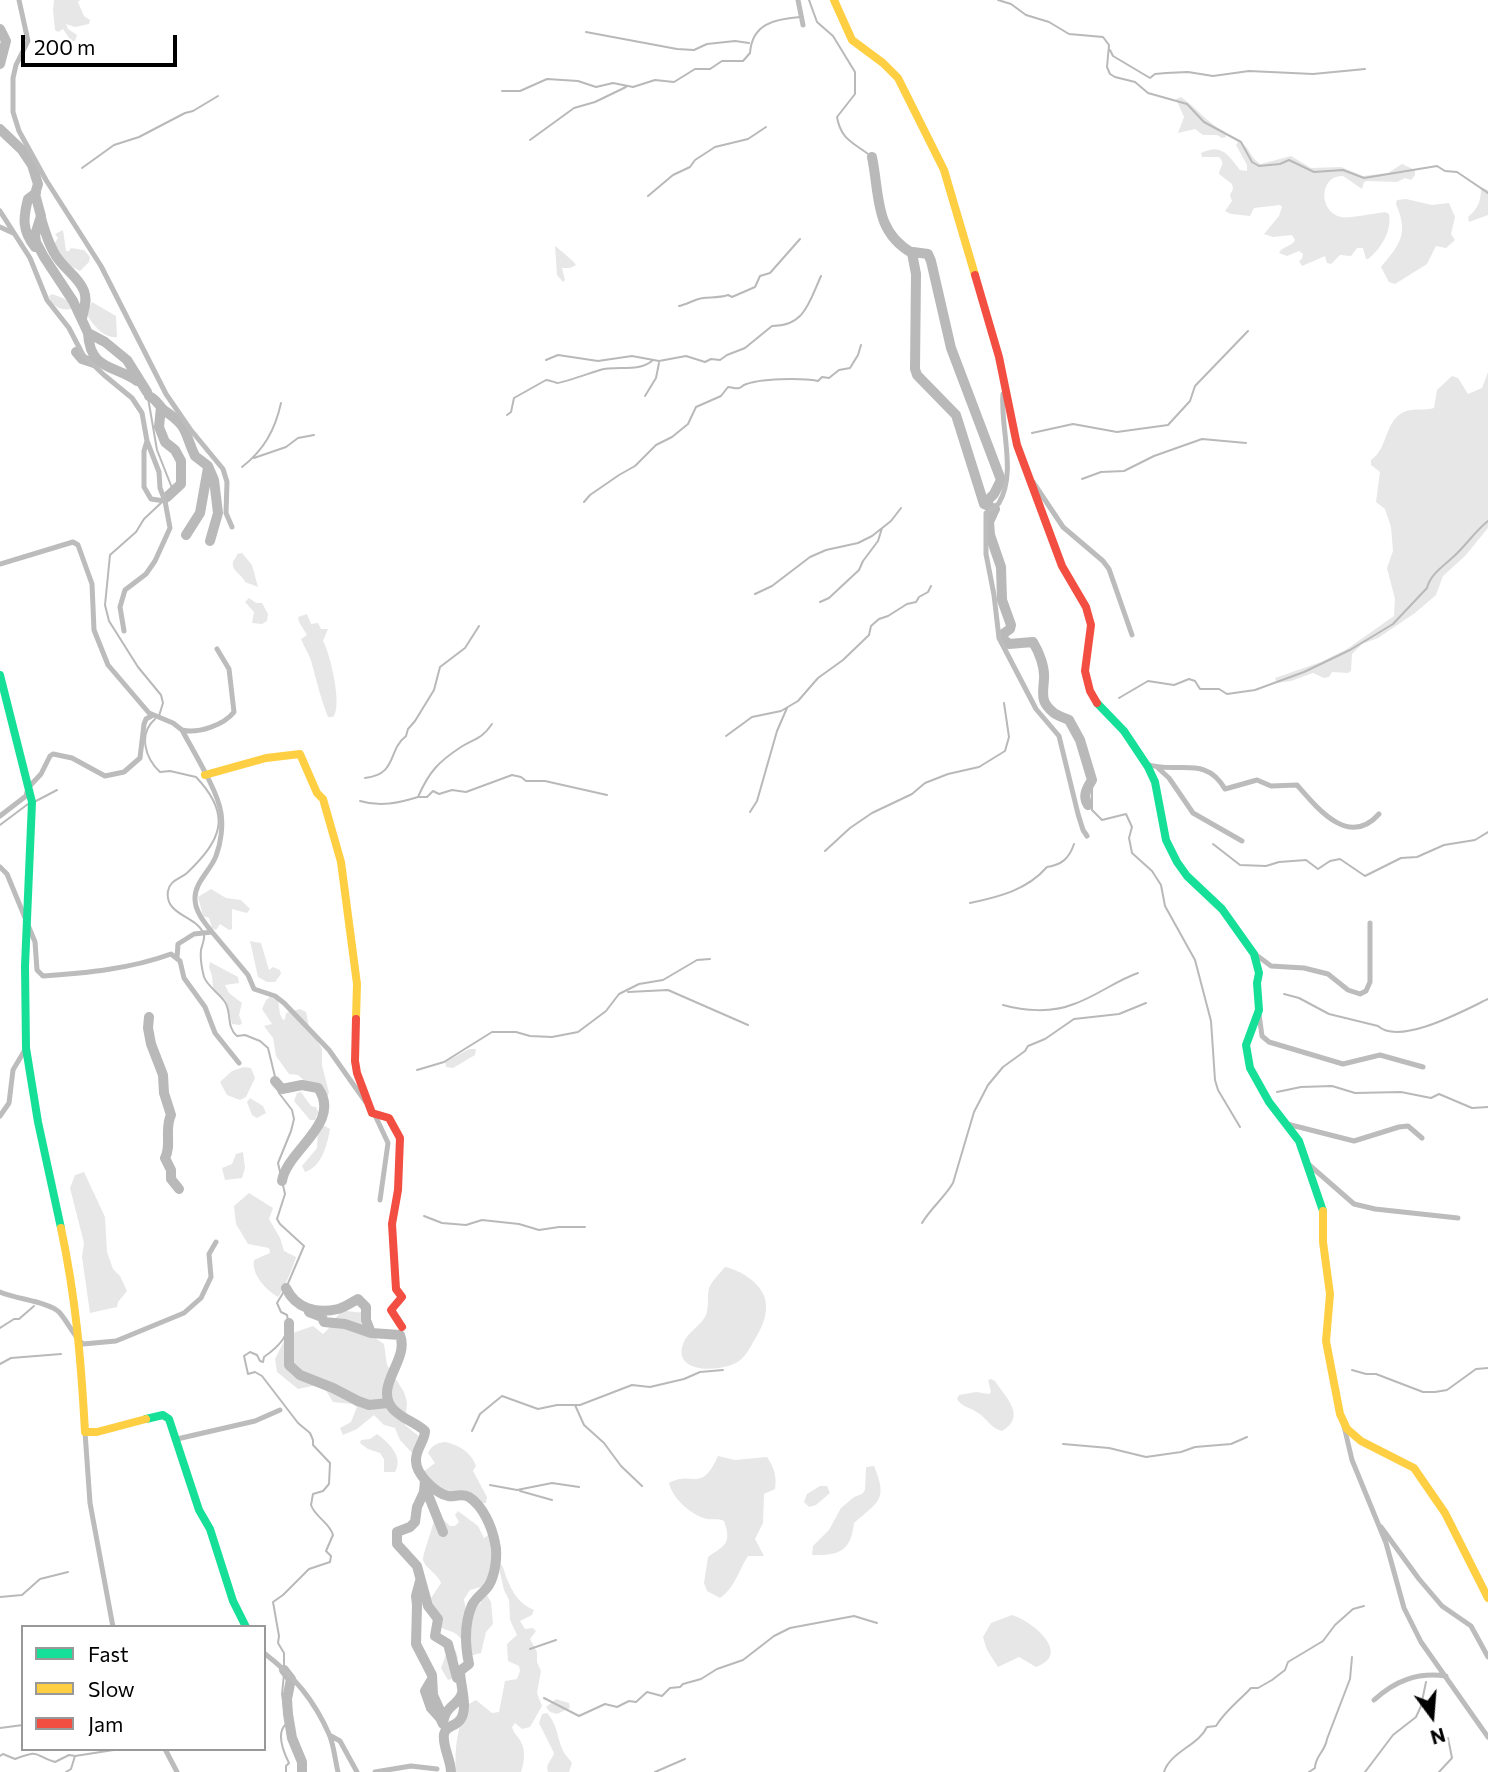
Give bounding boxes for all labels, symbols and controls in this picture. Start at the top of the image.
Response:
scale bar [24,21,180,65]
text: 200 m [34,34,95,59]
legend [21,1625,266,1751]
text: Fast [88,1641,129,1666]
text: Slow [88,1676,135,1701]
north arrow [1397,1681,1467,1751]
text: Jam [88,1711,123,1736]
text: N [1428,1724,1448,1750]

